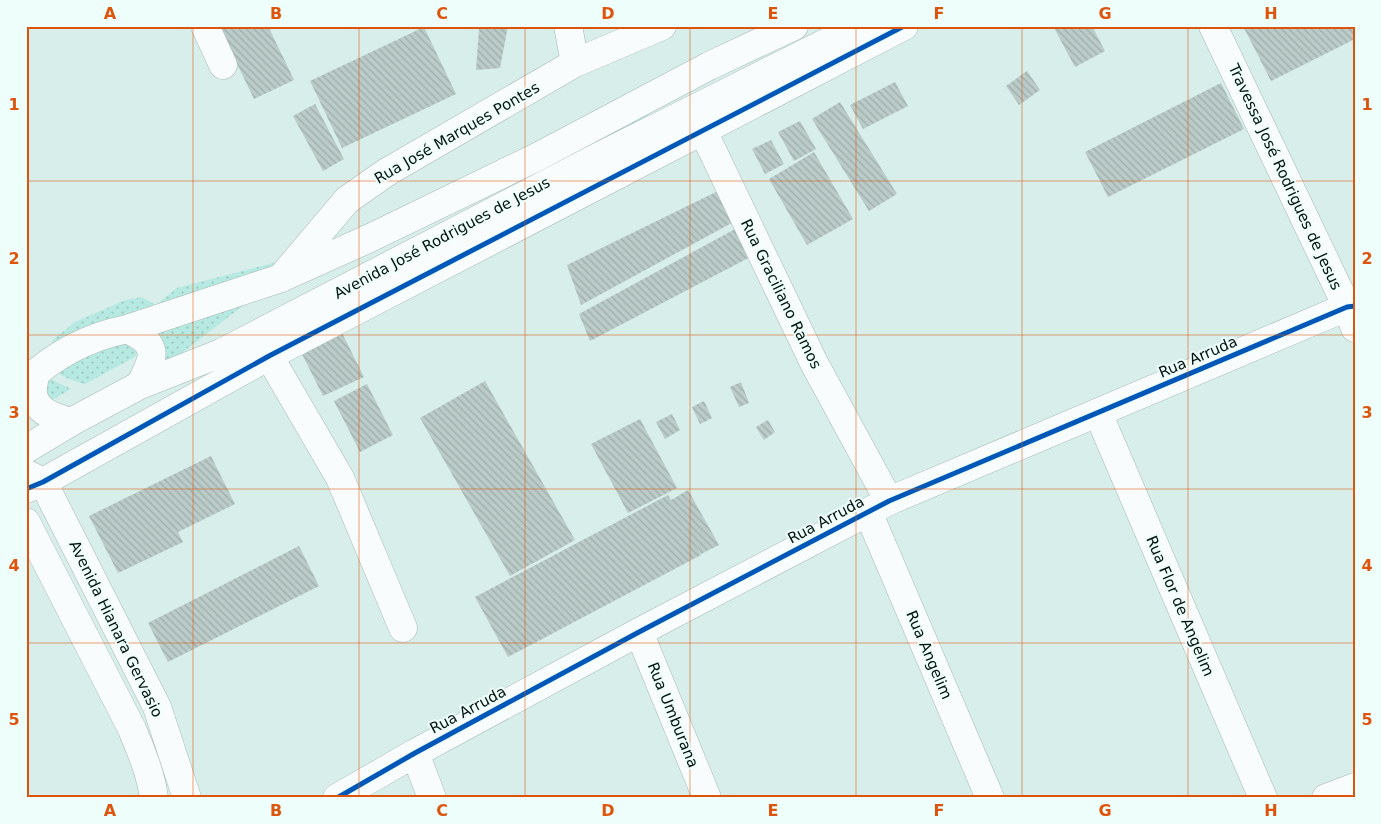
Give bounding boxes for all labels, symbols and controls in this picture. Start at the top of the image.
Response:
text: A [104,4,117,23]
text: B [270,4,282,23]
text: C [436,4,448,23]
text: D [601,4,615,23]
text: E [768,4,778,23]
text: F [934,4,944,23]
text: G [1098,4,1112,23]
text: H [1264,4,1278,23]
street label: Travessa José Rodrigues de Jesus [1224,60,1346,293]
street label: Rua José Marques Pontes [371,78,543,188]
text: 1 [8,95,20,114]
text: 1 [1361,95,1373,114]
street label: Avenida José Rodrigues de Jesus [331,173,553,303]
street label: Rua Graciliano Ramos [737,216,825,372]
text: 2 [8,249,20,268]
text: 2 [1361,249,1373,268]
street label: Rua Arruda [1156,332,1240,382]
text: 3 [8,403,20,422]
text: 3 [1361,403,1373,422]
street label: Rua Arruda [785,492,867,548]
street label: Rua Flor de Angelim [1142,533,1218,679]
street label: Avenida Hianara Gervasio [65,538,167,720]
text: 4 [8,556,20,575]
text: 4 [1361,556,1373,575]
street label: Rua Angelim [902,608,956,702]
street label: Rua Umburana [644,660,702,770]
street label: Rua Arruda [427,682,509,738]
text: 5 [8,710,20,729]
text: 5 [1361,710,1373,729]
text: A [104,801,117,820]
text: B [270,801,282,820]
text: C [436,801,448,820]
text: D [601,801,615,820]
text: E [768,801,778,820]
text: F [934,801,944,820]
text: G [1098,801,1112,820]
text: H [1264,801,1278,820]

